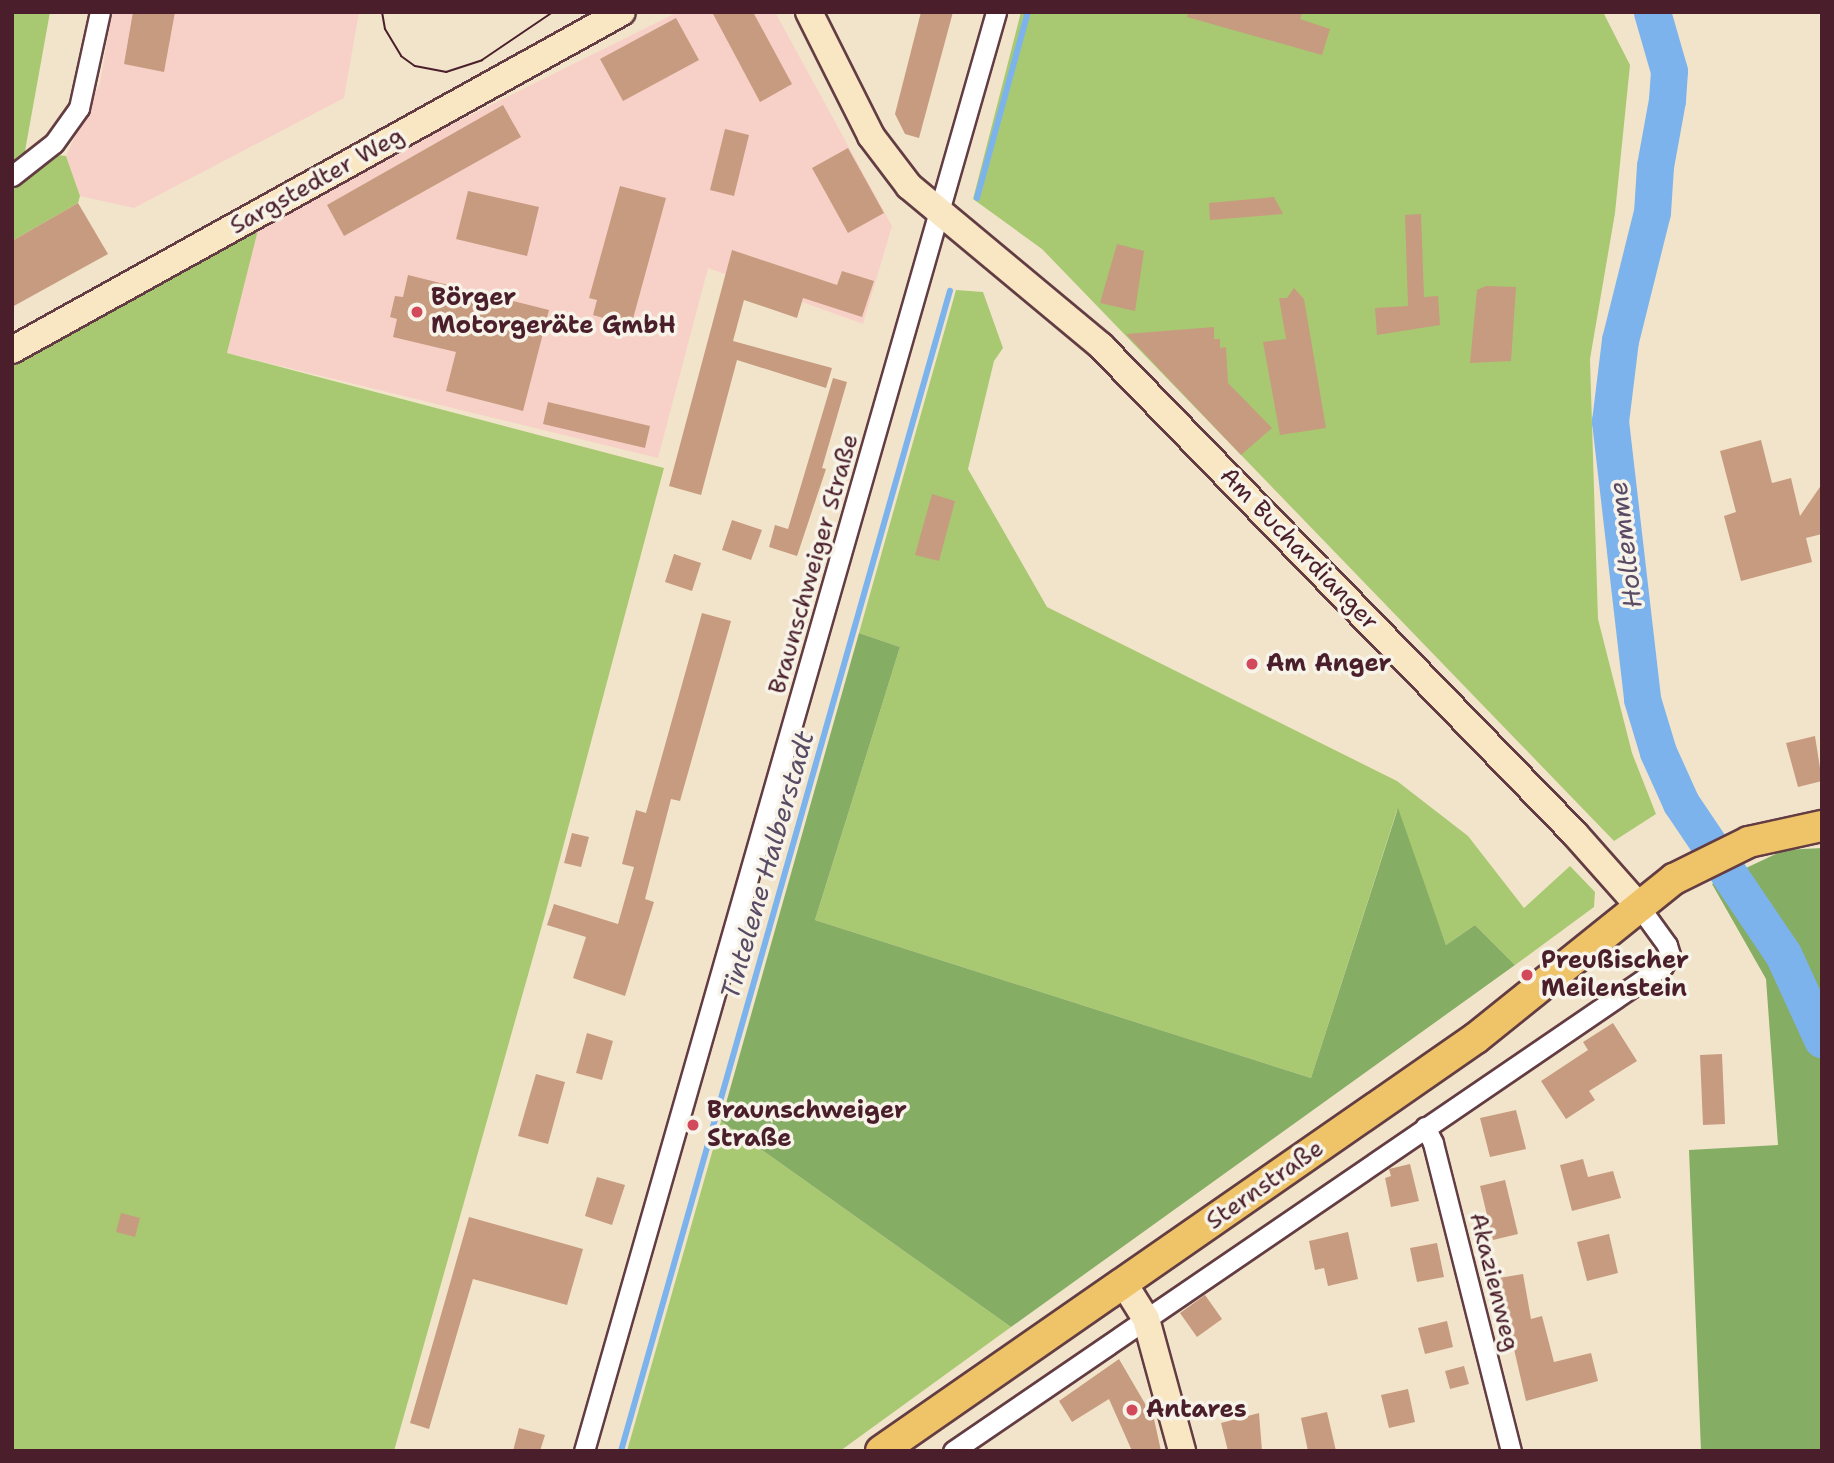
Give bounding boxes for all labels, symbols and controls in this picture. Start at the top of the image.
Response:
street label: Sargstedter Weg [225,121,409,241]
place label: Börger Motorgeräte GmbH [431,284,676,340]
marker: Börger Motorgeräte GmbH [409,304,425,320]
street label: Braunschweiger Straße [763,431,865,697]
street label: Am Buchardianger [1214,462,1384,636]
water label: Holtemme [1602,480,1648,610]
place label: Am Anger [1266,650,1391,678]
marker: Am Anger [1244,656,1260,672]
water label: Tintelene Halberstadt [714,727,820,1003]
place label: Preußischer Meilenstein [1541,947,1689,1003]
marker: Preußischer Meilenstein [1519,967,1535,983]
place label: Braunschweiger Straße [707,1097,907,1153]
marker: Braunschweiger Straße [685,1117,701,1133]
street label: Sternstraße [1201,1134,1329,1236]
street label: Akazienweg [1463,1210,1525,1354]
place label: Antares [1146,1396,1247,1424]
marker: Antares [1124,1402,1140,1418]

